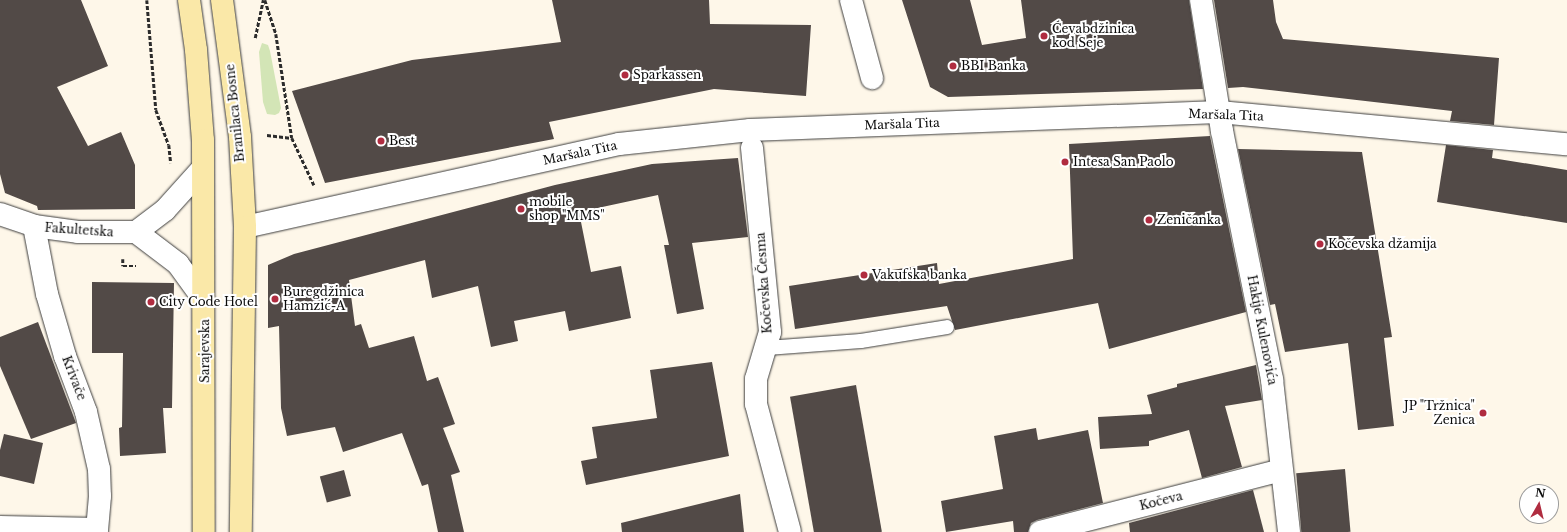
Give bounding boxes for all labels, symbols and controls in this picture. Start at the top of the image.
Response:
place label: Ćevabdžinica kod Seje [1052,22,1134,50]
marker: Ćevabdžinica kod Seje [1039,31,1049,41]
place label: BBI Banka [961,59,1026,73]
marker: BBI Banka [948,61,958,71]
street label: Branilaca Bosne [223,63,247,163]
place label: Sparkassen [633,68,701,82]
marker: Sparkassen [620,70,630,80]
street label: Maršala Tita [1188,106,1264,124]
street label: Maršala Tita [864,115,940,133]
place label: Best [389,134,415,148]
marker: Best [376,136,386,146]
street label: Maršala Tita [541,138,619,168]
place label: Intesa San Paolo [1073,155,1174,169]
marker: Intesa San Paolo [1060,157,1070,167]
place label: mobile shop "MMS" [529,195,605,223]
marker: mobile shop "MMS" [516,204,526,214]
place label: Zeničanka [1157,213,1221,227]
marker: Zeničanka [1144,215,1154,225]
street label: Fakultetska [44,220,114,240]
street label: Kočevska Česma [753,232,775,334]
place label: Kočevska džamija [1328,237,1437,251]
marker: Kočevska džamija [1315,239,1325,249]
place label: Vakufska banka [872,268,967,282]
marker: Vakufska banka [859,270,869,280]
street label: Hakije Kulenovića [1244,274,1280,386]
place label: Buregdžinica Hamzić-A [283,285,364,313]
marker: Buregdžinica Hamzić-A [270,294,280,304]
place label: City Code Hotel [159,295,258,309]
marker: City Code Hotel [146,297,156,307]
street label: Sarajevska [198,319,212,383]
street label: Krivače [59,354,89,402]
place label: JP "Tržnica" Zenica [1403,399,1475,427]
marker: JP "Tržnica" Zenica [1478,408,1488,418]
north arrow [1519,484,1559,524]
text: N [1534,485,1547,501]
street label: Kočeva [1138,489,1184,513]

